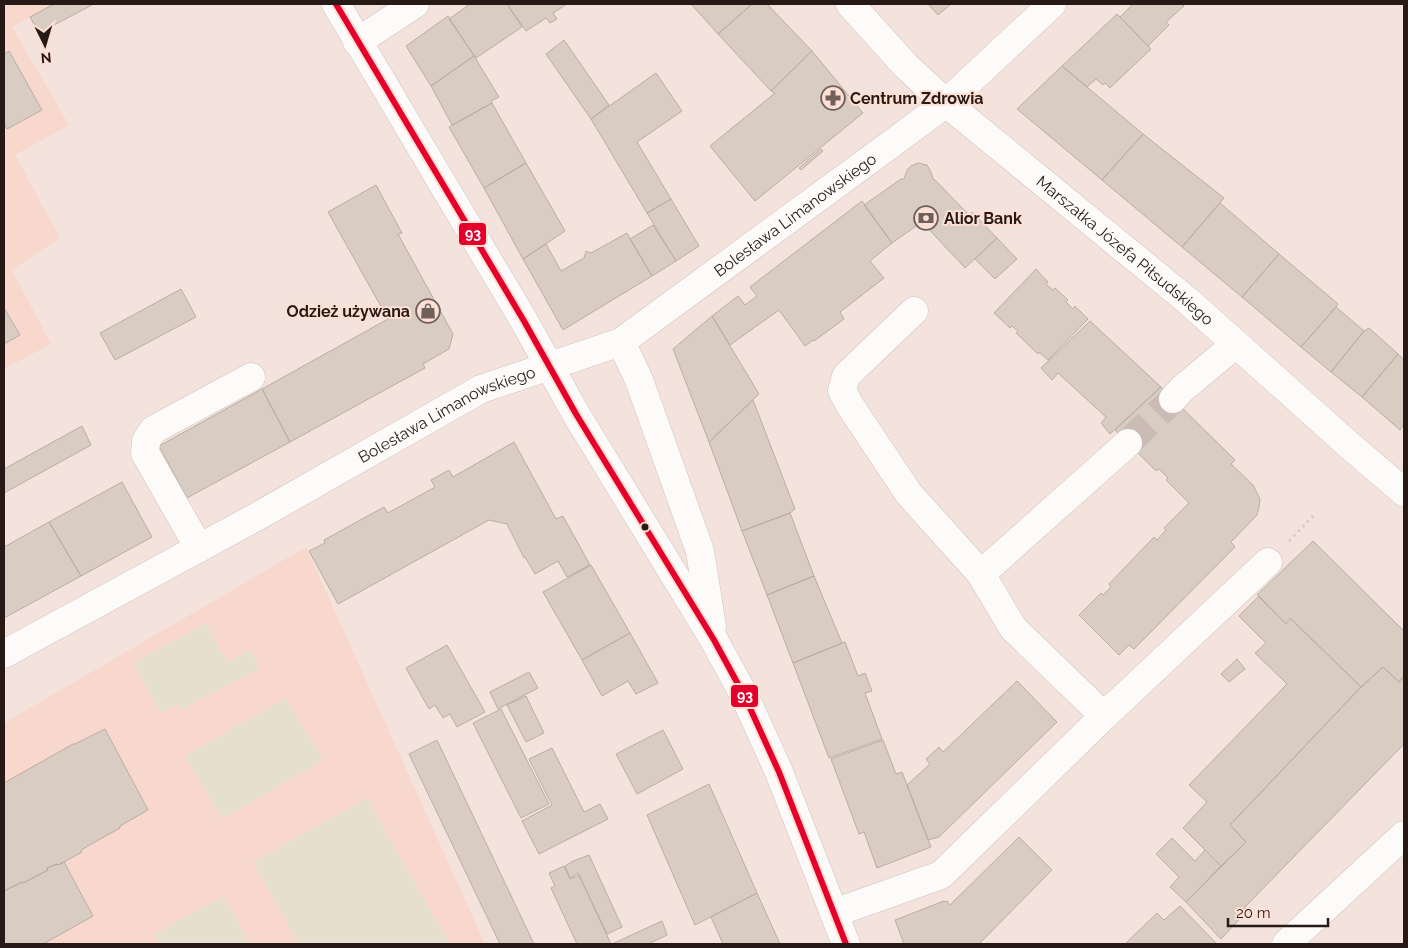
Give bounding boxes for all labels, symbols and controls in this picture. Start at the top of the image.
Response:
north arrow [20,20,70,70]
text: N [40,50,52,66]
pharmacy icon: Centrum Zdrowia [820,85,846,111]
place label: Centrum Zdrowia [850,89,983,108]
street label: Bolesława Limanowskiego [710,149,880,281]
street label: Marszałka Józefa Piłsudskiego [1032,172,1217,329]
bank icon: Alior Bank [913,205,939,231]
place label: Alior Bank [944,209,1022,228]
line badge: 93 [458,222,487,246]
text: 93 [465,226,481,242]
shop icon: Odzież używana [415,298,441,324]
place label: Odzież używana [287,302,410,321]
street label: Bolesława Limanowskiego [355,362,538,467]
unlabelled marker [640,522,650,532]
line badge: 93 [730,684,759,708]
text: 93 [737,688,753,704]
scale bar [1228,896,1328,928]
text: 20 m [1236,904,1271,922]

